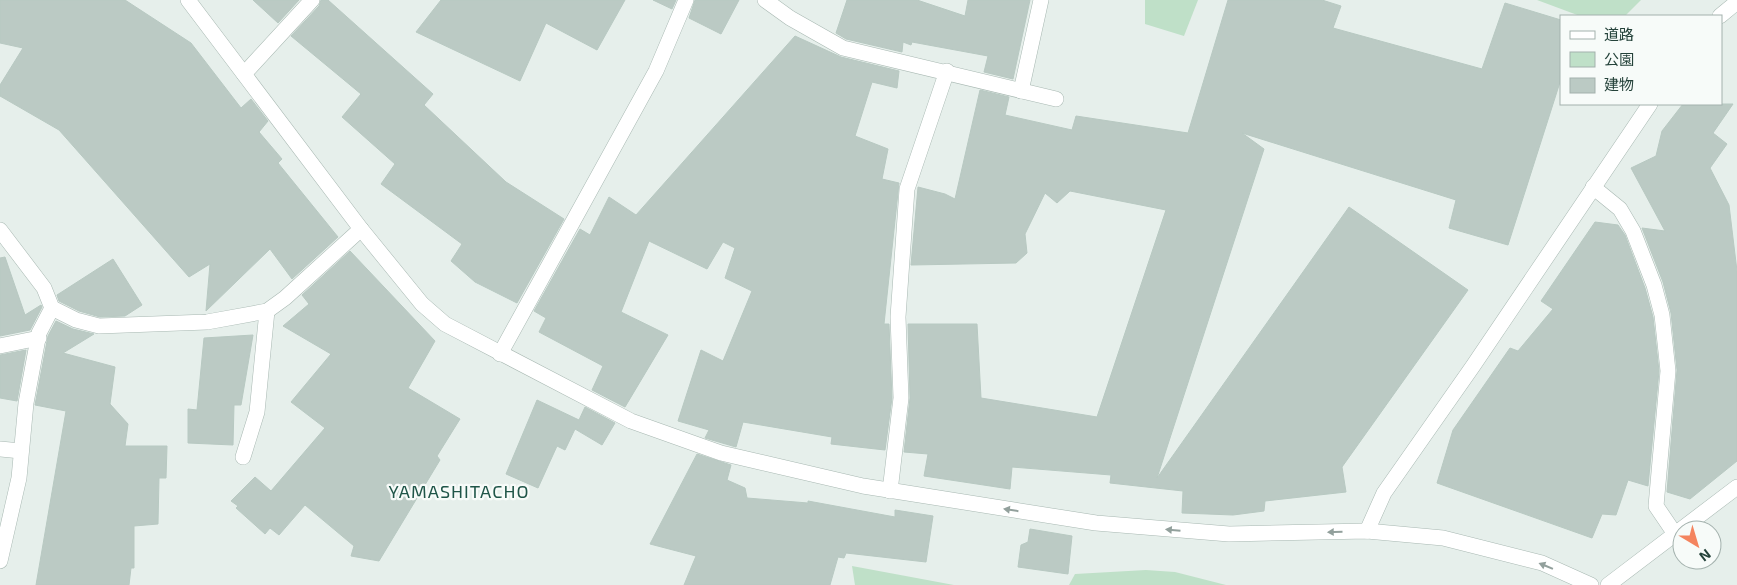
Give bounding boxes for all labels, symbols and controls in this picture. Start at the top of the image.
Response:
legend [1560,15,1722,105]
text: 道路 [1604,25,1634,43]
text: 公園 [1604,50,1634,68]
text: 建物 [1604,75,1634,93]
district label: YAMASHITACHO [388,480,530,502]
one-way arrow [1003,506,1019,514]
north arrow [1672,520,1722,570]
one-way arrow [1164,525,1180,533]
one-way arrow [1327,528,1343,536]
text: N [1696,546,1715,565]
one-way arrow [1539,561,1553,569]

